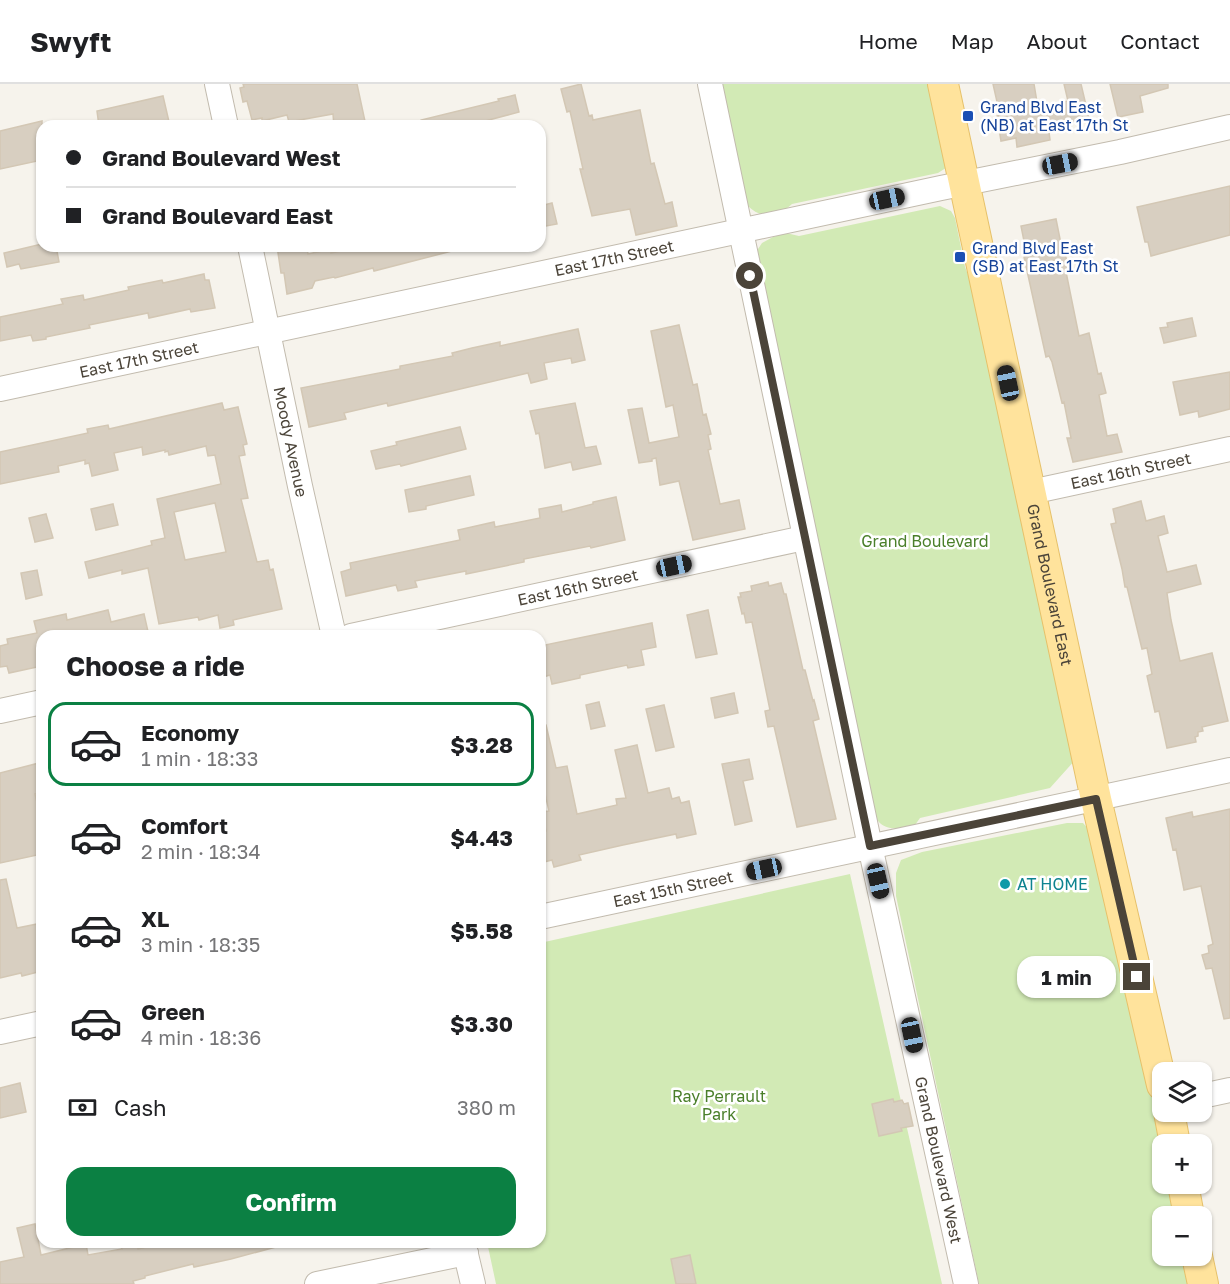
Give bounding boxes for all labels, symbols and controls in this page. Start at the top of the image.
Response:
text: Swyft [30,25,111,58]
text: Home [858,28,918,54]
text: Map [951,28,994,54]
text: About [1027,28,1087,54]
text: Contact [1120,28,1200,54]
place label: Grand Blvd East (NB) at East 17th St [980,97,1129,135]
marker: Grand Blvd East (NB) at East 17th St [961,109,975,123]
text: Grand Boulevard West [102,144,341,171]
car [1041,152,1079,176]
car [868,186,906,212]
text: Grand Boulevard East [102,202,333,229]
street label: East 17th Street [553,235,676,280]
place label: Grand Blvd East (SB) at East 17th St [972,238,1119,276]
marker: Grand Blvd East (SB) at East 17th St [953,250,967,264]
route start [736,262,763,289]
street label: East 17th Street [77,337,200,382]
car [995,364,1021,402]
street label: Moody Avenue [270,385,312,499]
street label: East 16th Street [1069,448,1193,493]
street label: Grand Boulevard East [1023,502,1077,667]
park label: Grand Boulevard [861,531,989,551]
car [655,553,693,579]
street label: East 16th Street [516,564,640,610]
text: Choose a ride [66,650,245,682]
icon: car [69,717,123,771]
text: Economy [141,719,239,746]
text: $3.28 [450,731,513,758]
text: 1 min · 18:33 [141,746,258,770]
icon: car [69,810,123,864]
text: Comfort [141,812,228,839]
text: $4.43 [450,824,513,851]
text: 2 min · 18:34 [141,839,261,863]
car [745,856,783,882]
car [865,861,891,901]
street label: East 15th Street [611,866,735,911]
place label: AT HOME [1017,874,1088,894]
marker: AT HOME [998,877,1012,891]
icon: car [69,903,123,957]
text: XL [141,905,169,932]
text: $5.58 [450,917,513,944]
text: 3 min · 18:35 [141,932,260,956]
callout: 1 min [1017,956,1116,998]
route end [1123,963,1150,990]
text: 1 min [1041,965,1092,989]
icon: car [69,996,123,1050]
text: Green [141,998,205,1025]
text: $3.30 [450,1010,513,1037]
car [899,1016,925,1054]
text: 4 min · 18:36 [141,1025,261,1049]
map controls [1152,1062,1212,1266]
button: layers [1152,1062,1212,1122]
street label: Grand Boulevard West [911,1075,967,1245]
park label: Ray Perrault Park [672,1086,766,1124]
icon: cash [66,1091,99,1124]
text: Cash [114,1094,167,1121]
text: 380 m [457,1095,516,1119]
button: + [1152,1134,1212,1194]
button: Confirm [66,1167,516,1236]
button: − [1152,1206,1212,1266]

